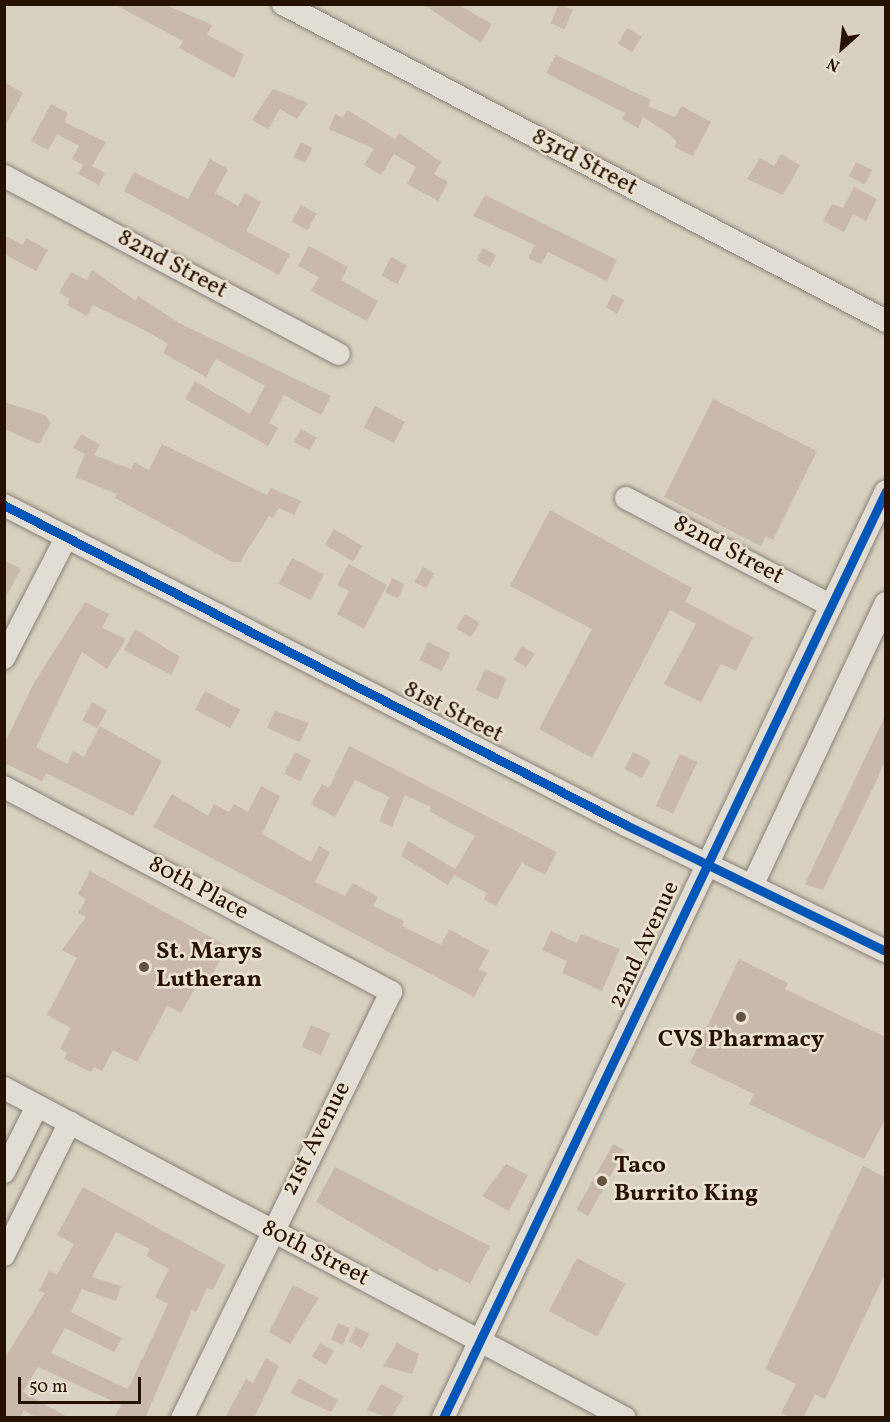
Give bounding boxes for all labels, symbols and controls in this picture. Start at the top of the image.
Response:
north arrow [812,18,872,78]
text: N [824,52,844,76]
street label: 83rd Street [526,123,642,203]
street label: 82nd Street [112,224,232,306]
street label: 82nd Street [668,510,788,592]
street label: 81st Street [398,676,508,750]
street label: 80th Place [143,851,253,927]
street label: 22nd Avenue [603,877,687,1013]
place label: St. Marys Lutheran [156,939,262,995]
marker: St. Marys Lutheran [137,960,151,974]
marker: CVS Pharmacy [734,1010,748,1024]
place label: CVS Pharmacy [658,1027,824,1055]
street label: 21st Avenue [276,1077,358,1201]
place label: Taco Burrito King [614,1153,758,1209]
marker: Taco Burrito King [595,1174,609,1188]
street label: 80th Street [256,1215,374,1293]
scale bar [21,1365,144,1403]
text: 50 m [29,1375,68,1400]

